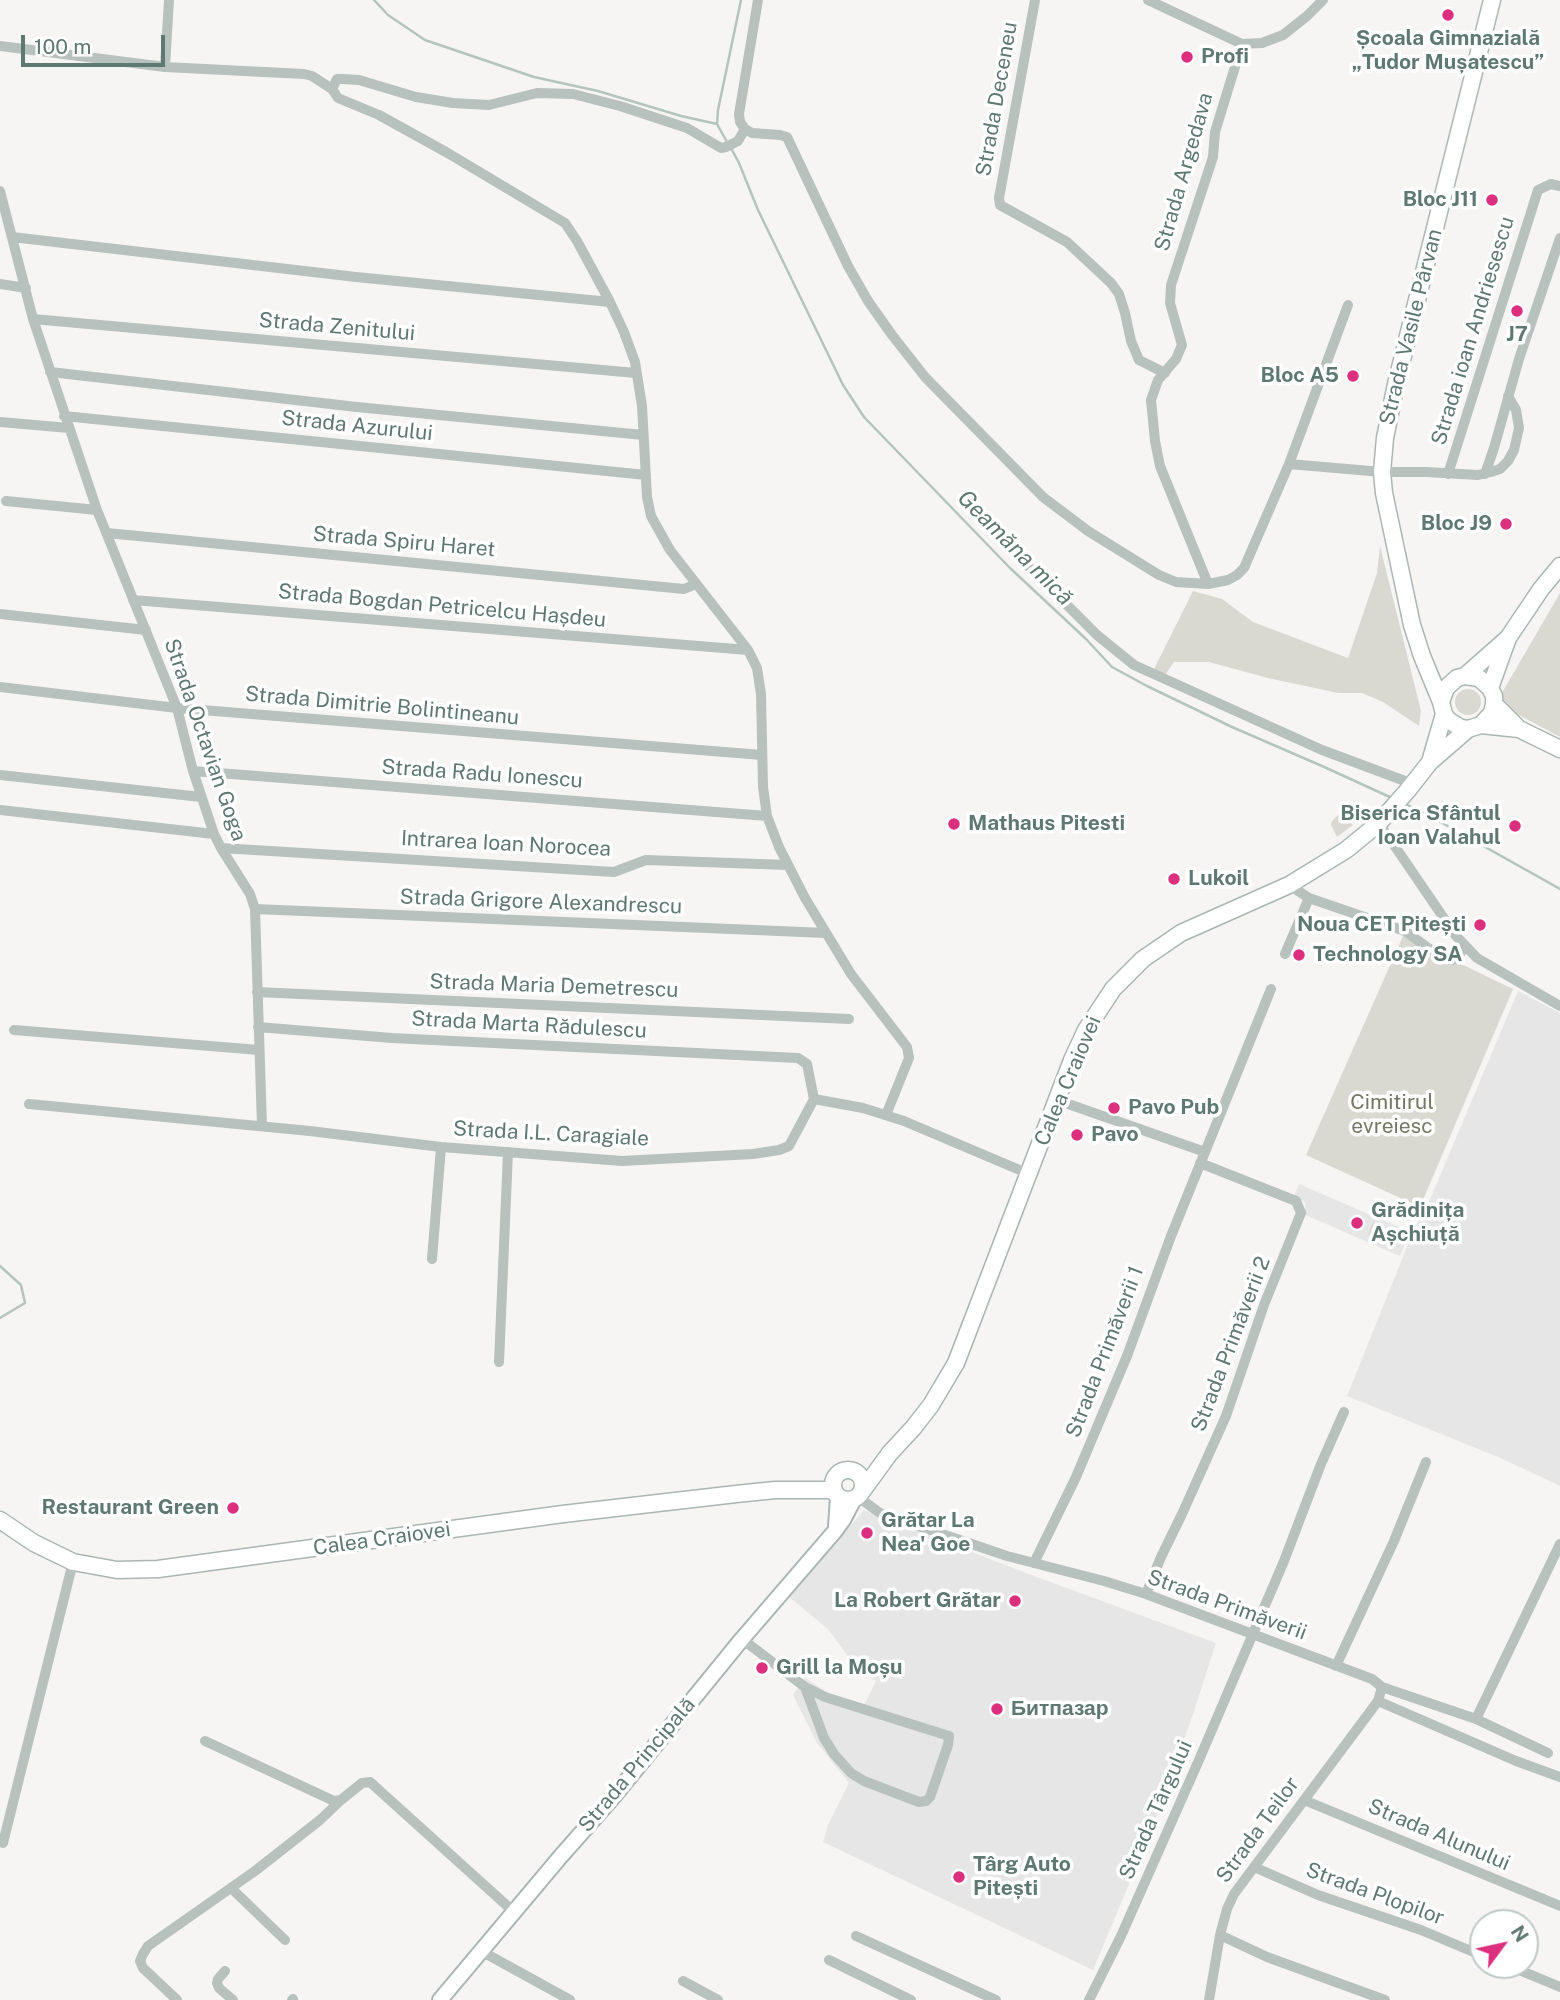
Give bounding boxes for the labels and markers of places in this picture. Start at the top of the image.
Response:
marker: Școala Gimnazială „Tudor Mușatescu” [1440,7,1456,23]
place label: Școala Gimnazială „Tudor Mușatescu” [1352,26,1544,76]
place label: Profi [1201,44,1249,70]
marker: Profi [1179,49,1195,65]
place label: Bloc J11 [1403,187,1478,213]
marker: Bloc J11 [1484,192,1500,208]
marker: J7 [1509,303,1525,319]
place label: J7 [1506,322,1528,348]
place label: Bloc A5 [1261,363,1339,389]
marker: Bloc A5 [1345,368,1361,384]
place label: Bloc J9 [1421,511,1492,537]
marker: Bloc J9 [1498,516,1514,532]
place label: Biserica Sfântul Ioan Valahul [1340,801,1501,851]
place label: Mathaus Pitesti [968,811,1125,837]
marker: Mathaus Pitesti [946,816,962,832]
marker: Biserica Sfântul Ioan Valahul [1507,818,1523,834]
place label: Lukoil [1188,866,1249,892]
marker: Lukoil [1166,871,1182,887]
place label: Noua CET Pitești [1297,912,1466,938]
marker: Noua CET Pitești [1472,917,1488,933]
place label: Technology SA [1313,942,1463,968]
marker: Technology SA [1291,947,1307,963]
place label: Pavo Pub [1128,1095,1219,1121]
marker: Pavo Pub [1106,1100,1122,1116]
place label: Pavo [1091,1122,1139,1148]
marker: Pavo [1069,1127,1085,1143]
place label: Grădinița Așchiuță [1371,1198,1464,1248]
marker: Grădinița Așchiuță [1349,1215,1365,1231]
place label: Restaurant Green [41,1495,219,1521]
marker: Restaurant Green [225,1500,241,1516]
place label: Grătar La Nea' Goe [881,1508,975,1558]
marker: Grătar La Nea' Goe [859,1525,875,1541]
place label: La Robert Grătar [834,1588,1001,1614]
marker: La Robert Grătar [1007,1593,1023,1609]
place label: Grill la Moșu [776,1655,903,1681]
marker: Grill la Moșu [754,1660,770,1676]
place label: Битпазар [1011,1696,1109,1722]
marker: Битпазар [989,1701,1005,1717]
place label: Târg Auto Pitești [973,1852,1071,1902]
marker: Târg Auto Pitești [951,1869,967,1885]

